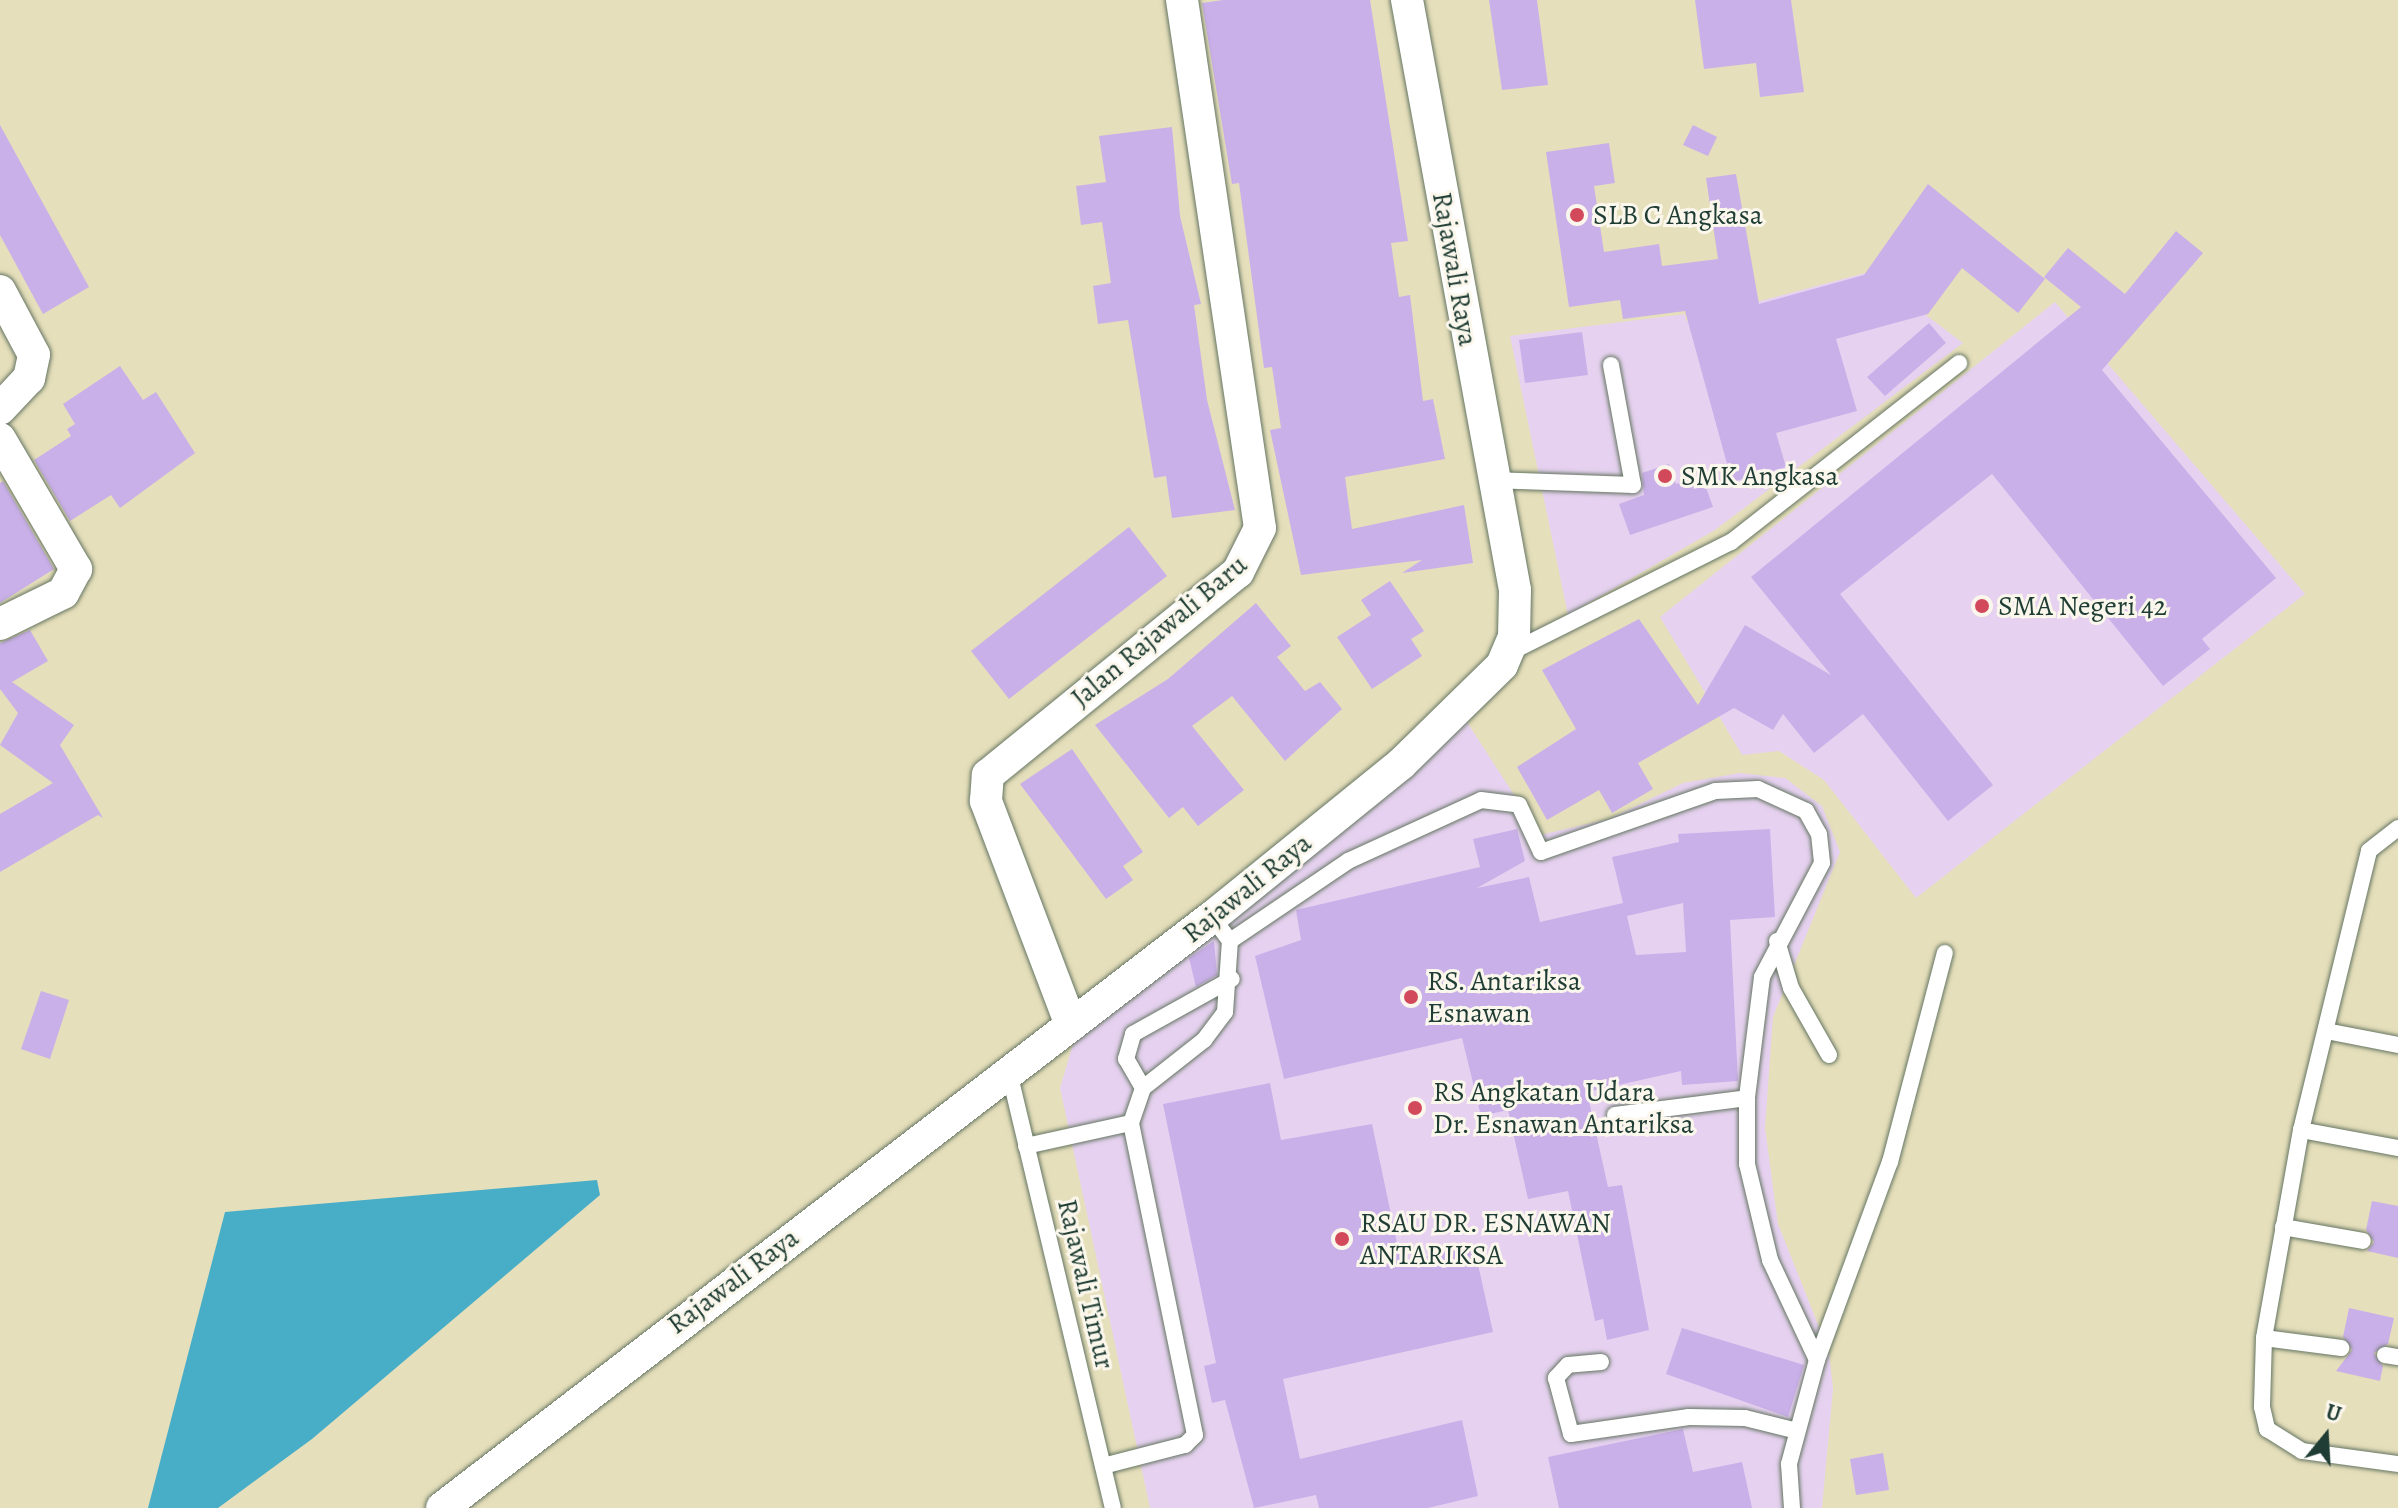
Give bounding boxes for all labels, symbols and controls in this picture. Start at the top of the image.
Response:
street label: Rajawali Raya [1425,189,1485,349]
place label: SLB C Angkasa [1593,198,1763,232]
marker: SLB C Angkasa [1568,206,1586,224]
place label: SMK Angkasa [1681,459,1839,493]
marker: SMK Angkasa [1656,467,1674,485]
street label: Jalan Rajawali Baru [1064,548,1254,714]
place label: SMA Negeri 42 [1998,589,2167,623]
marker: SMA Negeri 42 [1973,597,1991,615]
street label: Rajawali Raya [1176,826,1318,950]
place label: RS. Antariksa Esnawan [1427,964,1582,1030]
marker: RS. Antariksa Esnawan [1402,988,1420,1006]
place label: RS Angkatan Udara Dr. Esnawan Antariksa [1433,1075,1694,1141]
marker: RS Angkatan Udara Dr. Esnawan Antariksa [1404,1097,1426,1119]
street label: Rajawali Timur [1050,1196,1122,1372]
place label: RSAU DR. ESNAWAN ANTARIKSA [1360,1206,1611,1272]
street label: Rajawali Raya [661,1221,805,1341]
marker: RSAU DR. ESNAWAN ANTARIKSA [1331,1228,1353,1250]
north arrow [2286,1396,2366,1476]
text: U [2322,1397,2345,1430]

